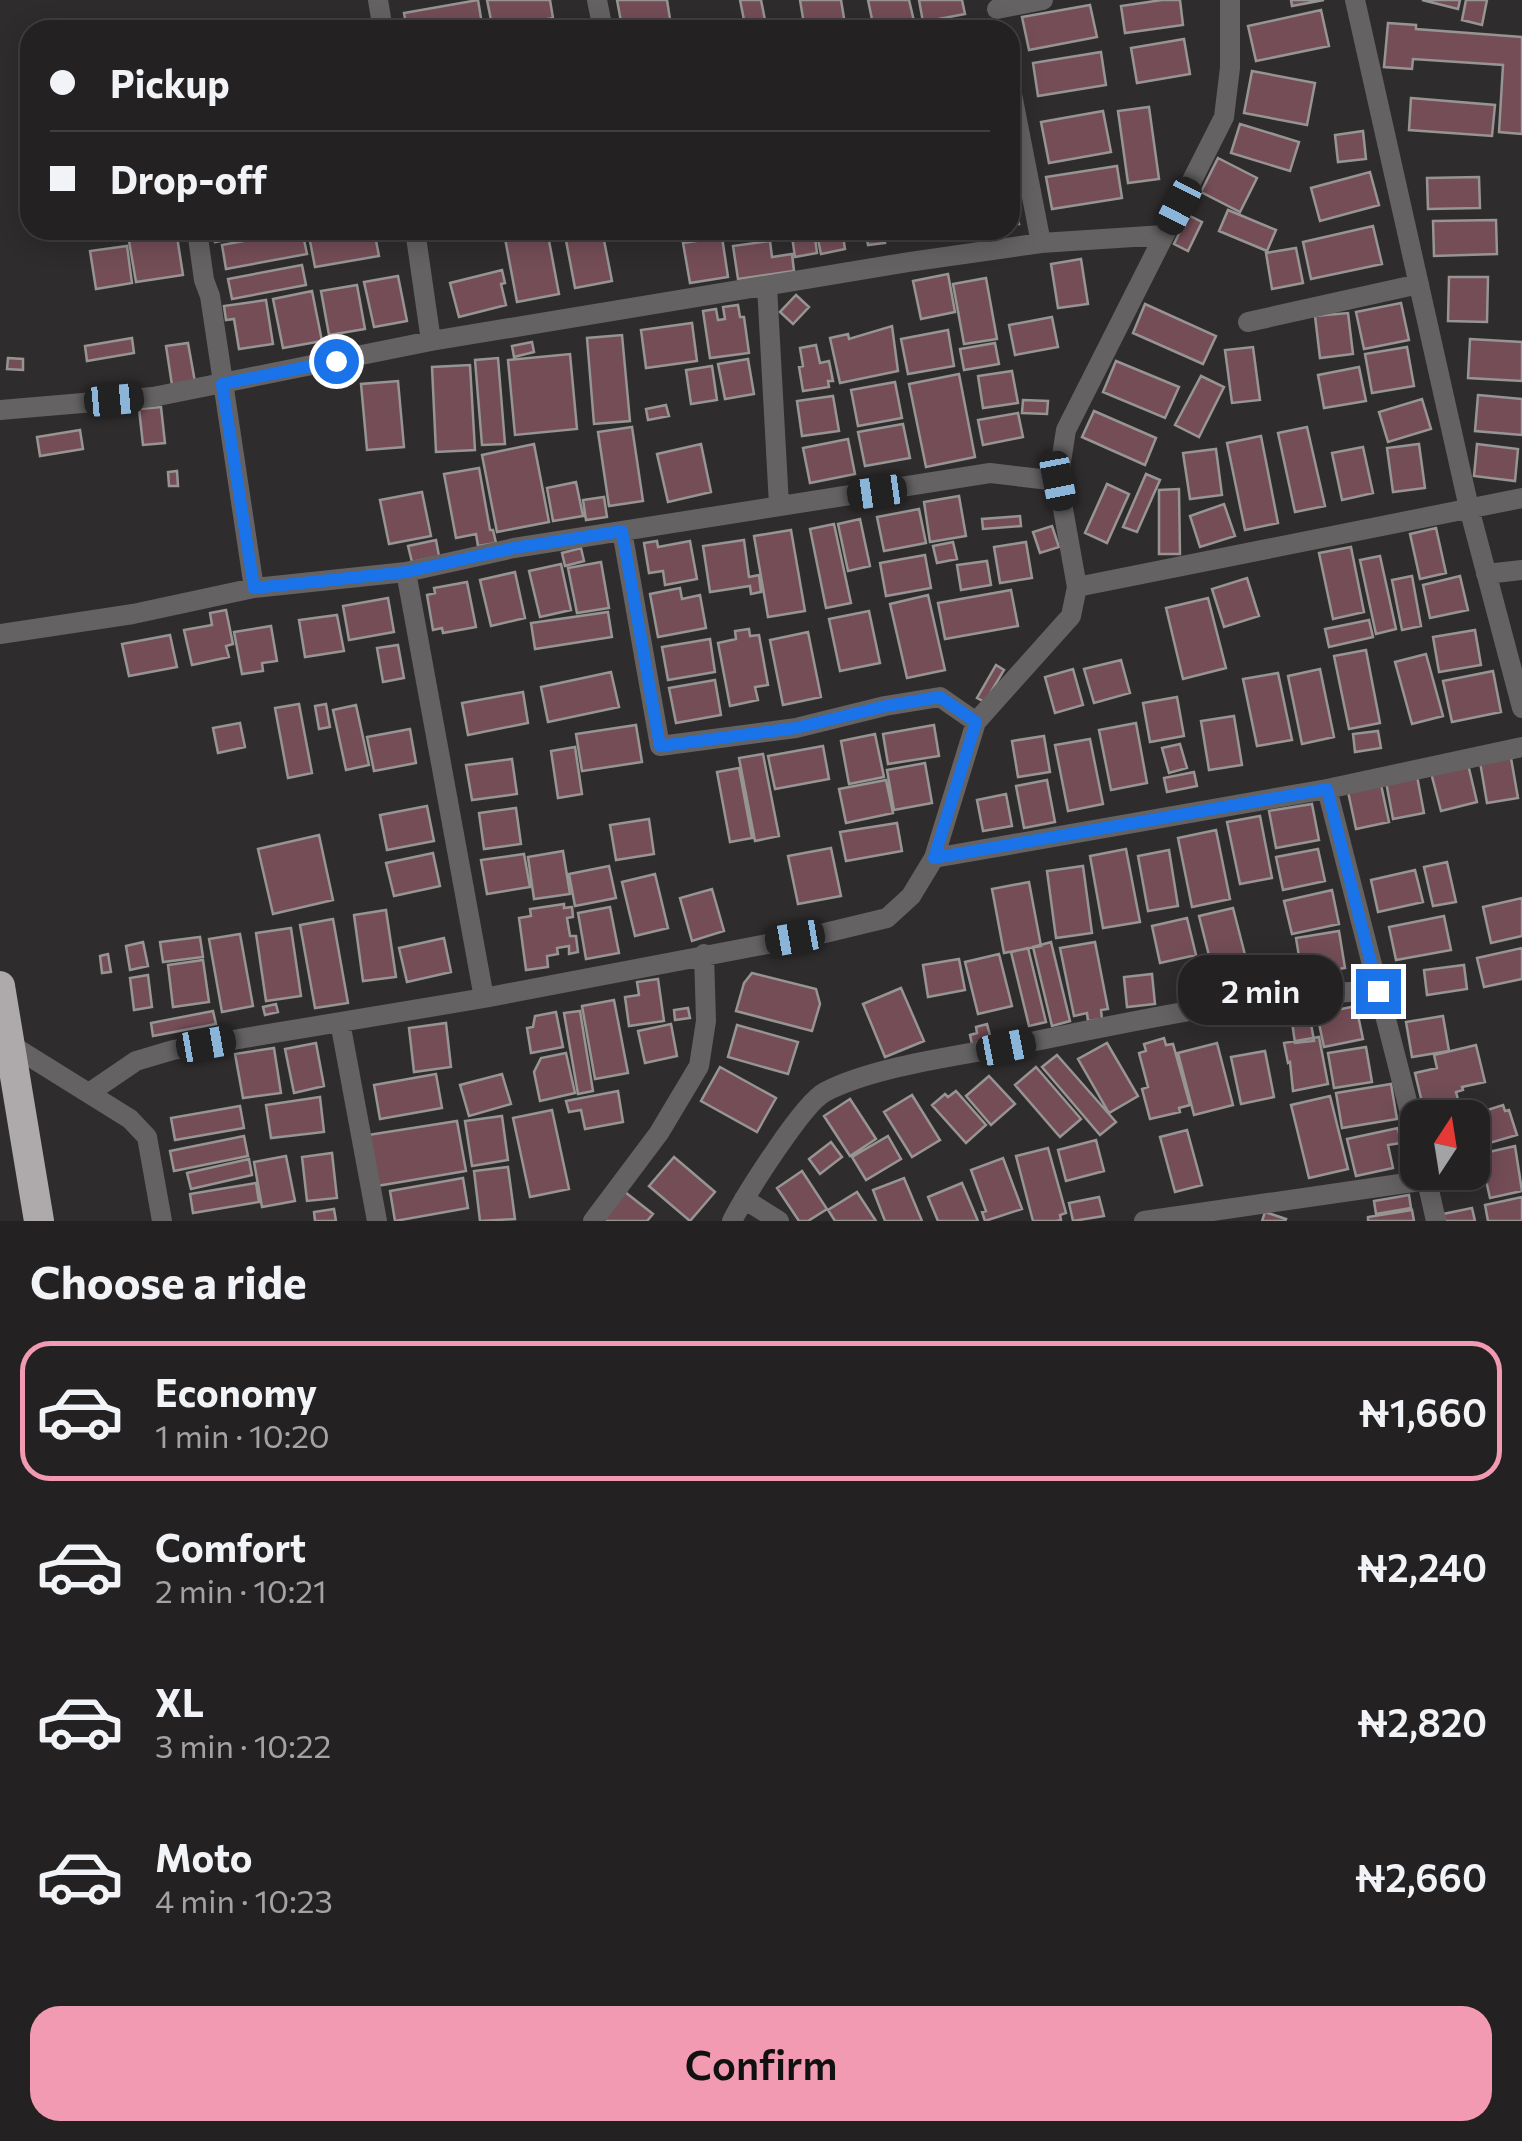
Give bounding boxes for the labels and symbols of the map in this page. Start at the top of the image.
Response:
car [1152,172,1206,240]
route start [314,339,359,384]
car [83,382,145,418]
car [1038,449,1078,513]
car [845,473,909,511]
car [763,918,827,958]
callout: 2 min [1178,956,1343,1026]
route end [1356,969,1401,1014]
car [174,1024,238,1064]
car [974,1027,1038,1067]
north arrow [1400,1100,1490,1190]

